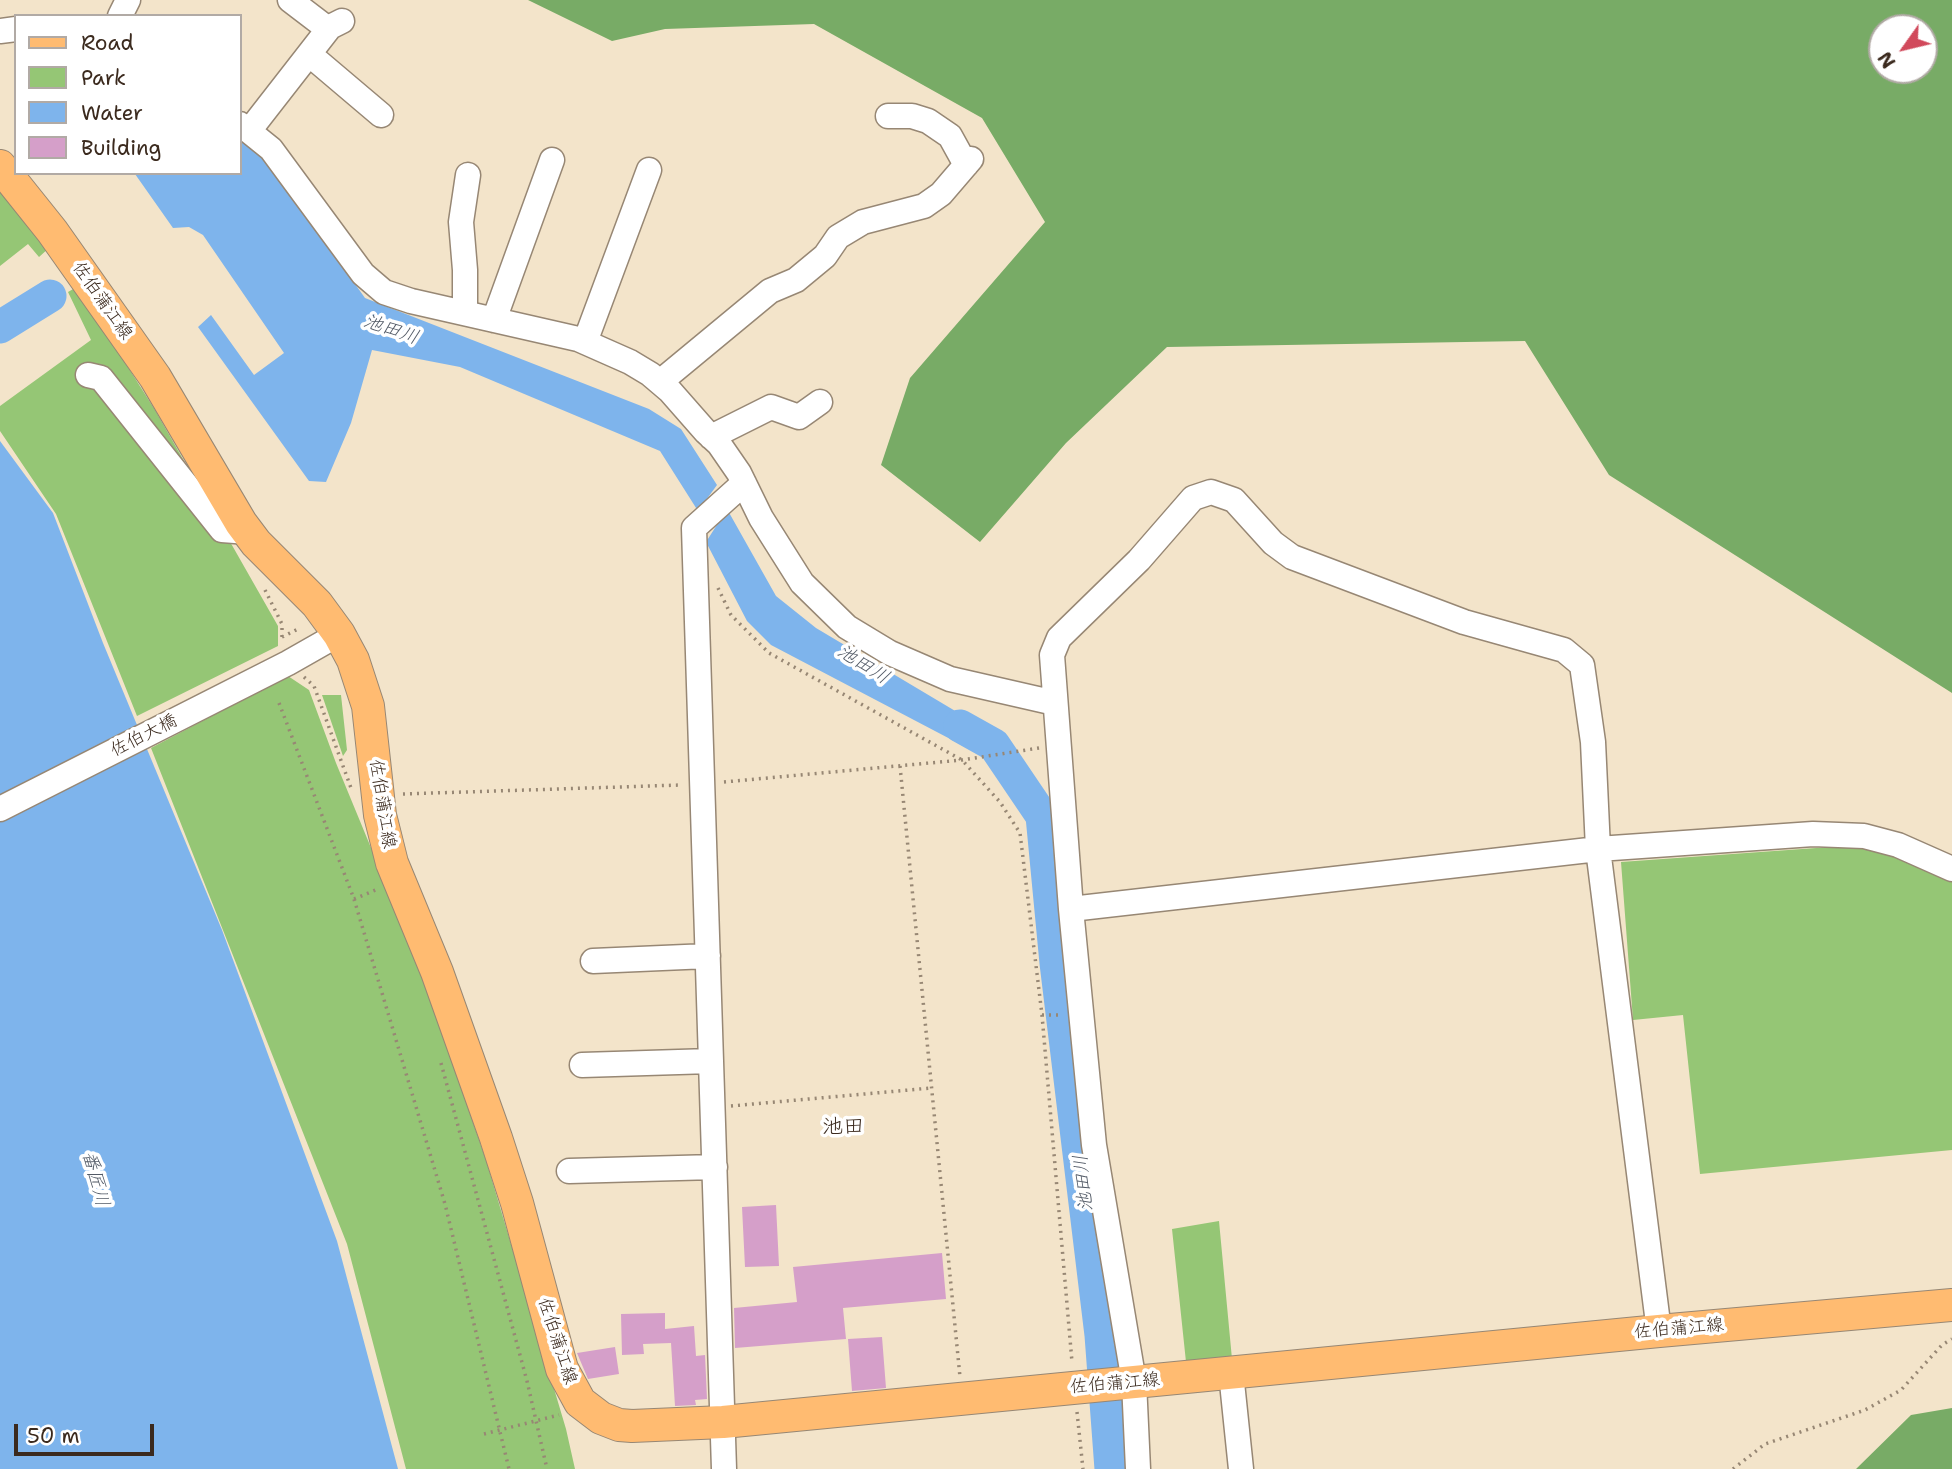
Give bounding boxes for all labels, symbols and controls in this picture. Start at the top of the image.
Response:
legend [14,14,242,175]
north arrow [1868,14,1938,84]
text: Road [81,29,134,57]
text: N [1872,47,1901,73]
text: Park [81,64,126,92]
text: Water [81,99,143,127]
text: Building [81,134,161,162]
street label: 佐伯蒲江線 [67,258,137,344]
water label: 池田川 [360,310,422,350]
water label: 池田川 [833,640,893,690]
street label: 佐伯大橋 [107,710,181,762]
street label: 佐伯蒲江線 [364,758,400,850]
district label: 池田 [822,1115,864,1141]
water label: 番匠川 [77,1149,113,1209]
water label: 池田川 [1070,1153,1098,1213]
street label: 佐伯蒲江線 [533,1295,581,1387]
street label: 佐伯蒲江線 [1633,1314,1725,1344]
street label: 佐伯蒲江線 [1069,1369,1161,1399]
scale bar [18,1410,158,1454]
text: 50 m [27,1422,80,1450]

